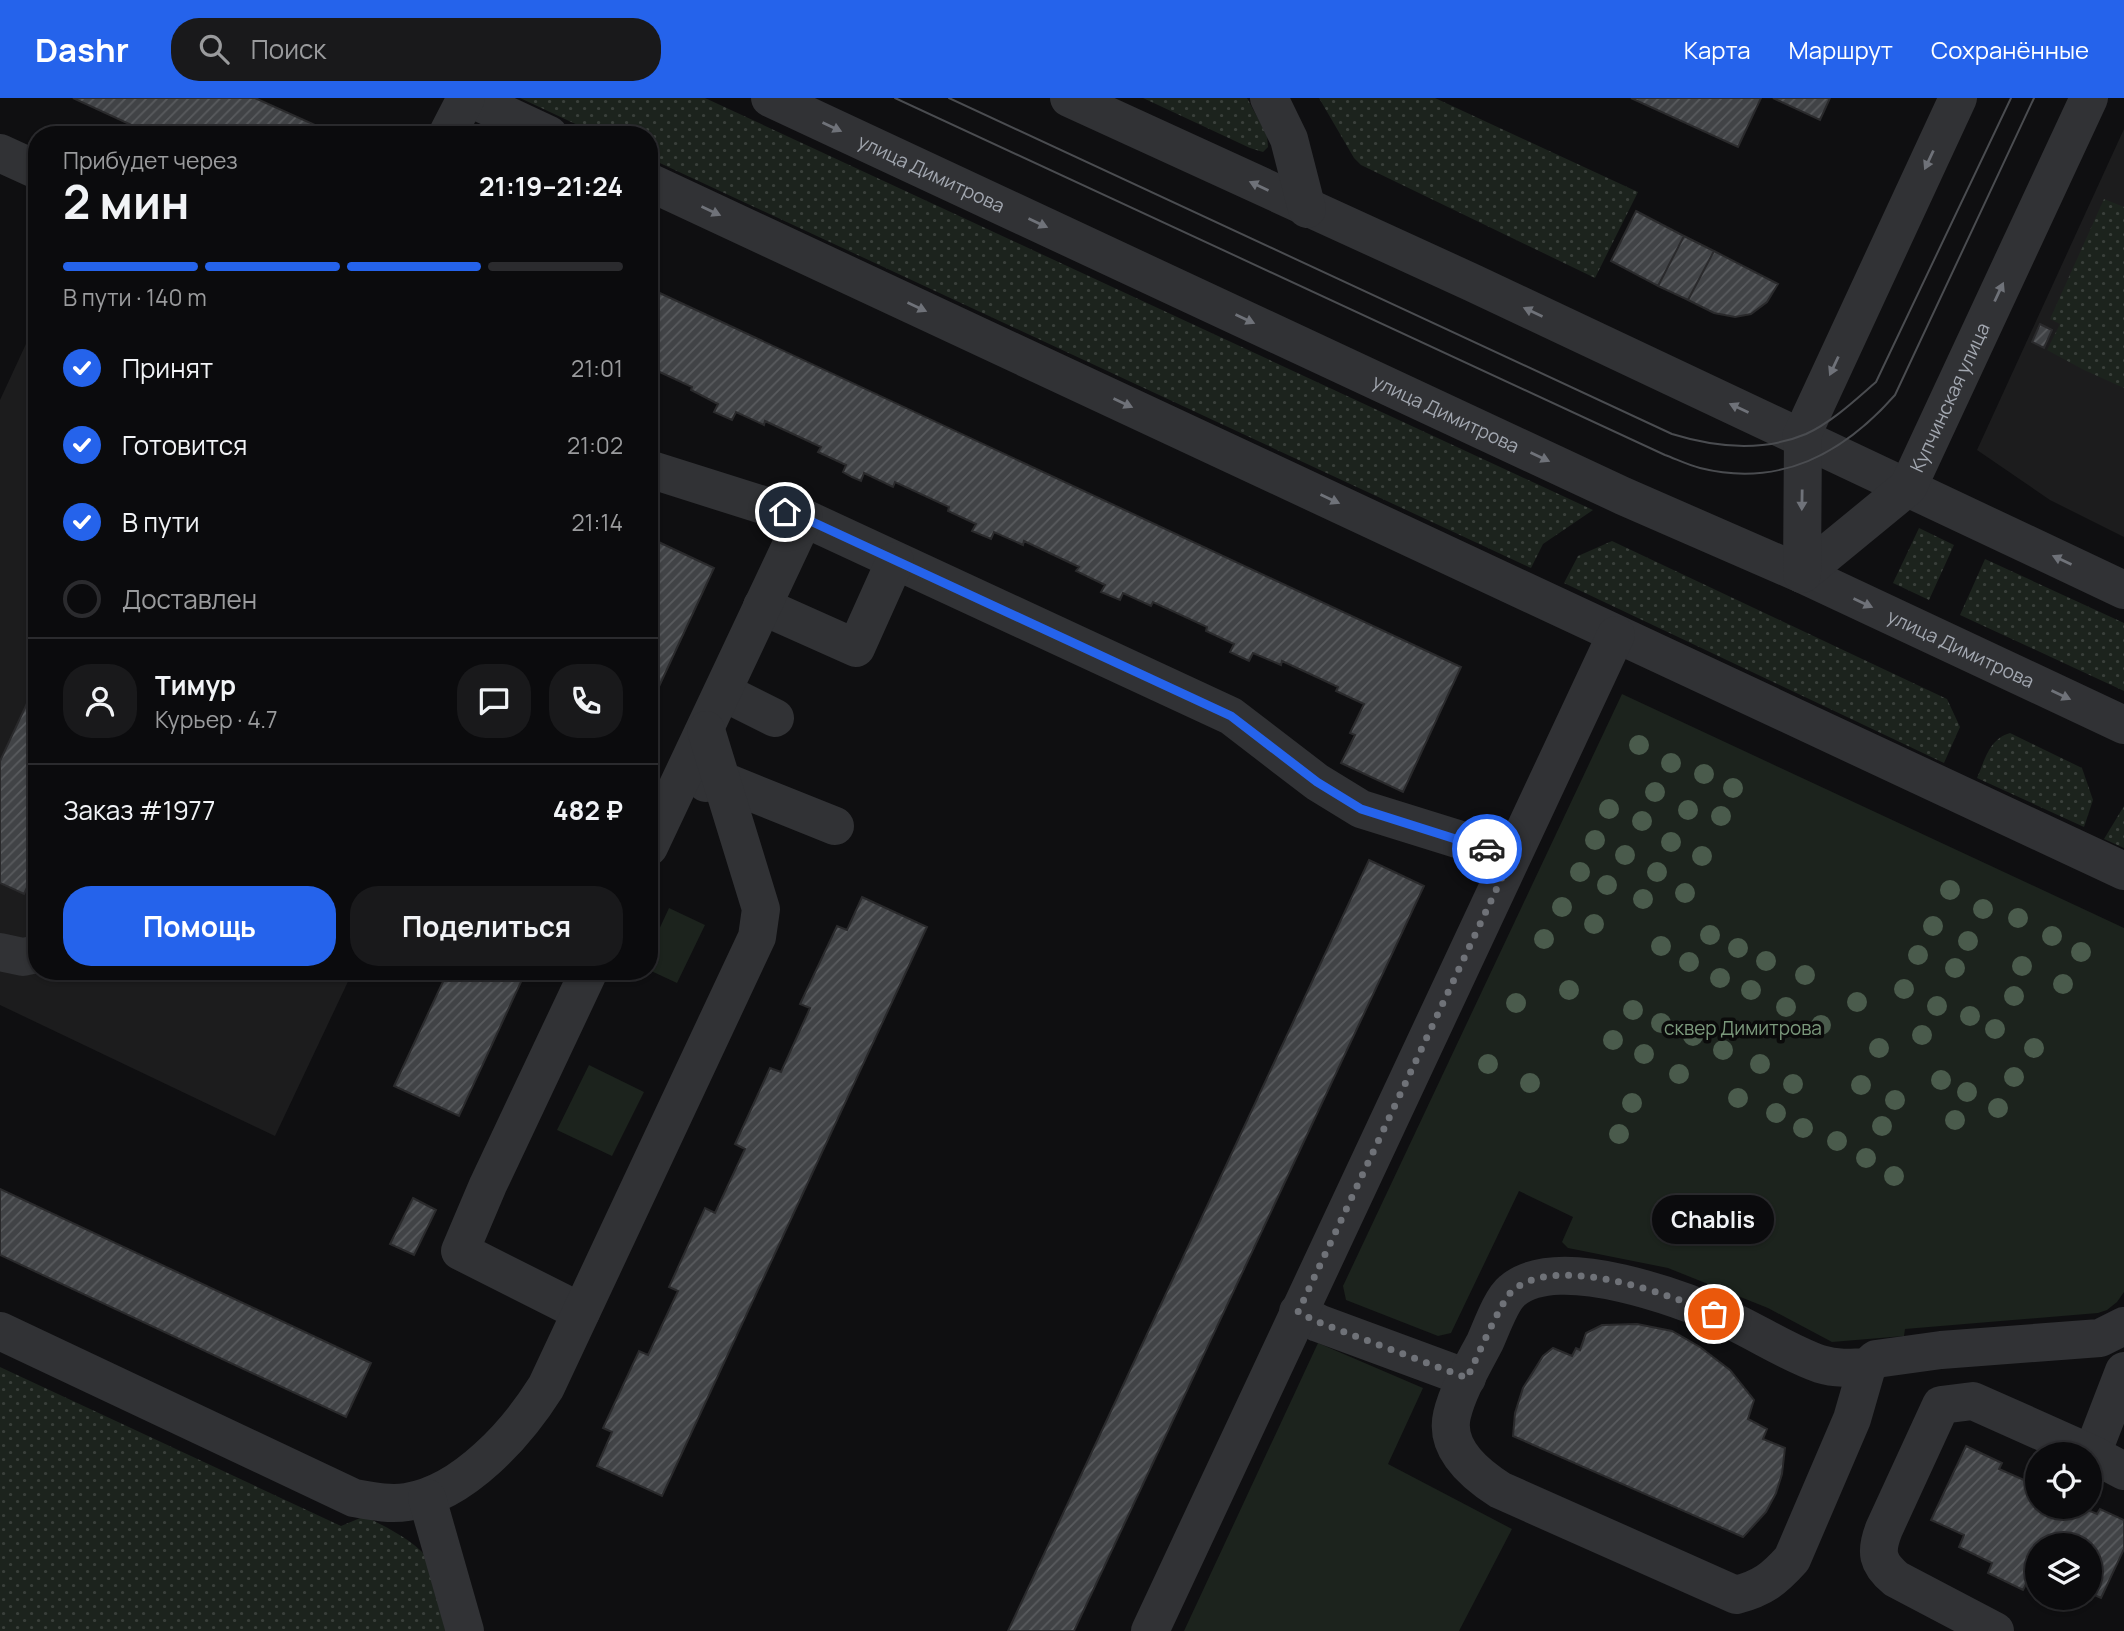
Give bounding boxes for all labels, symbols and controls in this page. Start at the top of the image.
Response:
search box [171,18,661,81]
text: Dashr [35,27,129,72]
icon: search [195,30,233,68]
text: Поиск [251,31,326,67]
text: Карта [1684,33,1751,66]
text: Маршрут [1789,33,1893,66]
text: Сохранённые [1931,33,2089,66]
one-way arrow [822,121,842,133]
street label: улица Димитрова [854,128,1009,219]
text: Прибудет через [63,144,238,176]
one-way arrow [1923,150,1935,170]
text: 21:19–21:24 [479,168,623,204]
text: 2 мин [63,170,190,233]
one-way arrow [1249,181,1269,192]
one-way arrow [701,205,721,216]
one-way arrow [1028,217,1048,229]
text: В пути · 140 m [63,281,207,313]
one-way arrow [1993,282,2005,302]
one-way arrow [907,301,927,313]
one-way arrow [1523,306,1543,317]
one-way arrow [1234,314,1255,325]
street label: Купчинская улица [1904,318,1996,476]
icon: check [63,349,101,387]
text: Принят [122,350,213,386]
text: 21:01 [571,352,623,384]
one-way arrow [1828,356,1839,376]
street label: улица Димитрова [1368,368,1524,459]
one-way arrow [1113,397,1133,409]
one-way arrow [1729,402,1749,414]
icon: check [63,426,101,464]
text: Готовится [122,427,247,463]
text: 21:02 [567,429,623,461]
one-way arrow [1529,452,1550,463]
pin [755,482,815,542]
one-way arrow [1796,490,1808,512]
icon: home [766,493,804,531]
one-way arrow [1319,494,1340,505]
icon: check [63,503,101,541]
text: В пути [122,504,200,540]
text: 21:14 [572,506,623,538]
one-way arrow [2052,555,2072,566]
text: Доставлен [122,581,257,617]
one-way arrow [1853,597,1873,608]
street label: улица Димитрова [1883,603,2038,694]
button: person [63,664,137,738]
button: chat [457,664,531,738]
button: phone [549,664,623,738]
text: Тимур [155,667,236,703]
one-way arrow [2050,690,2071,701]
text: Курьер · 4.7 [155,703,278,735]
text: Заказ #1977 [63,792,215,828]
text: 482 ₽ [553,792,623,828]
courier [1452,814,1522,884]
icon: car [1468,830,1506,868]
button: Помощь [63,886,336,966]
button: Поделиться [350,886,623,966]
park label: сквер Димитрова [1664,1015,1822,1041]
callout: Chablis [1653,1195,1775,1244]
text: Chablis [1671,1203,1755,1235]
pin [1684,1284,1744,1344]
icon: bag [1695,1295,1733,1333]
map controls [2025,1442,2102,1610]
button: locate [2025,1442,2102,1519]
button: layers [2025,1533,2102,1610]

